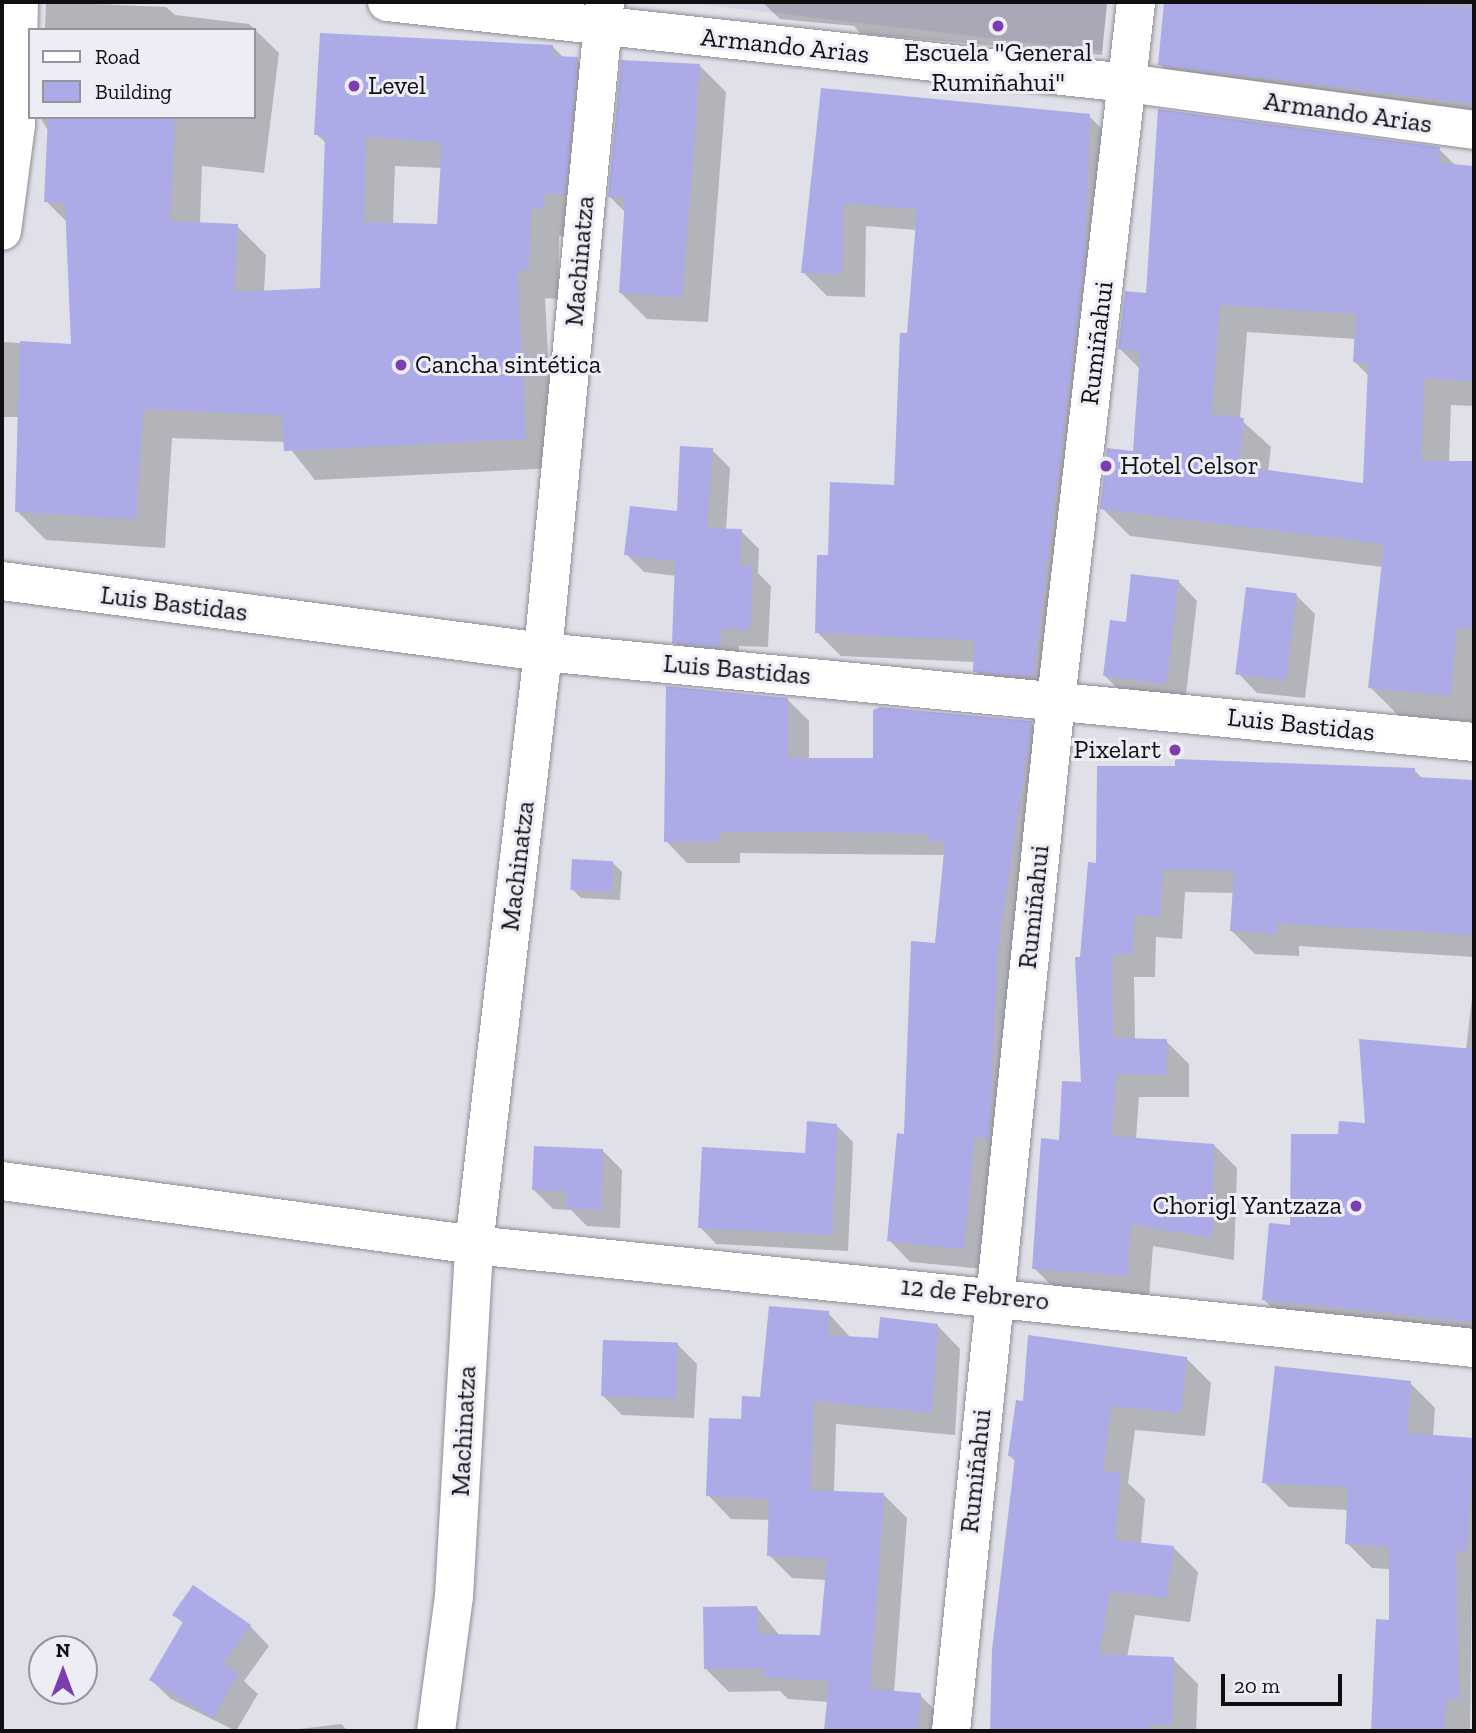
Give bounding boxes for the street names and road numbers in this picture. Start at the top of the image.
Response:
street label: Armando Arias [699,22,871,70]
street label: Armando Arias [1262,86,1434,140]
street label: Machinatza [559,194,601,328]
street label: Rumiñahui [1074,279,1120,407]
street label: Luis Bastidas [99,580,249,628]
street label: Luis Bastidas [662,648,812,692]
street label: Luis Bastidas [1226,702,1376,748]
street label: Machinatza [495,799,541,933]
street label: Rumiñahui [1012,844,1056,970]
street label: 12 de Febrero [899,1271,1051,1317]
street label: Machinatza [445,1365,483,1497]
street label: Rumiñahui [954,1408,998,1534]

